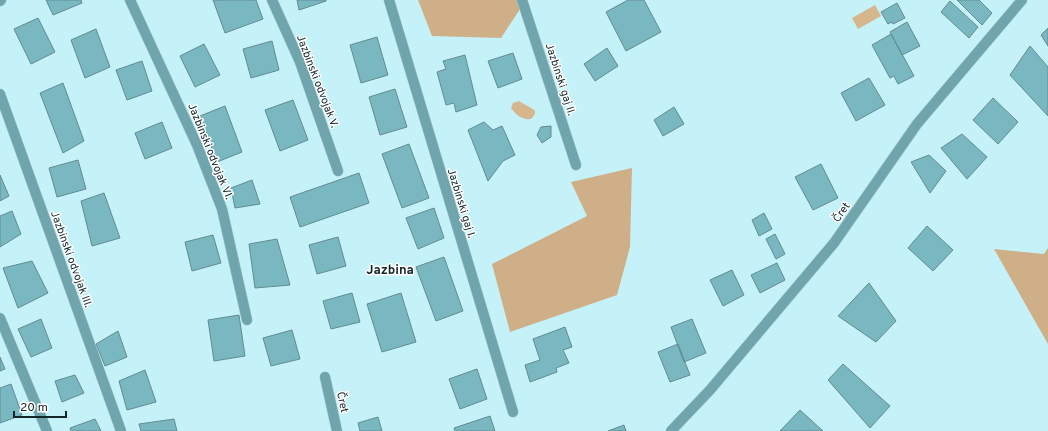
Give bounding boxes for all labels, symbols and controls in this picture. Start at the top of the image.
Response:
street label: Jazbinski odvojak V. [293,33,341,130]
street label: Jazbinski gaj II. [542,41,578,117]
street label: Jazbinski odvojak VI. [184,101,236,201]
street label: Jazbinski gaj I. [444,167,478,240]
street label: Čret [829,199,854,225]
street label: Jazbinski odvojak III. [47,209,95,310]
district label: Jazbina [366,263,414,279]
street label: Čret [333,390,352,414]
scale bar [14,393,66,419]
text: 20 m [20,400,48,416]

